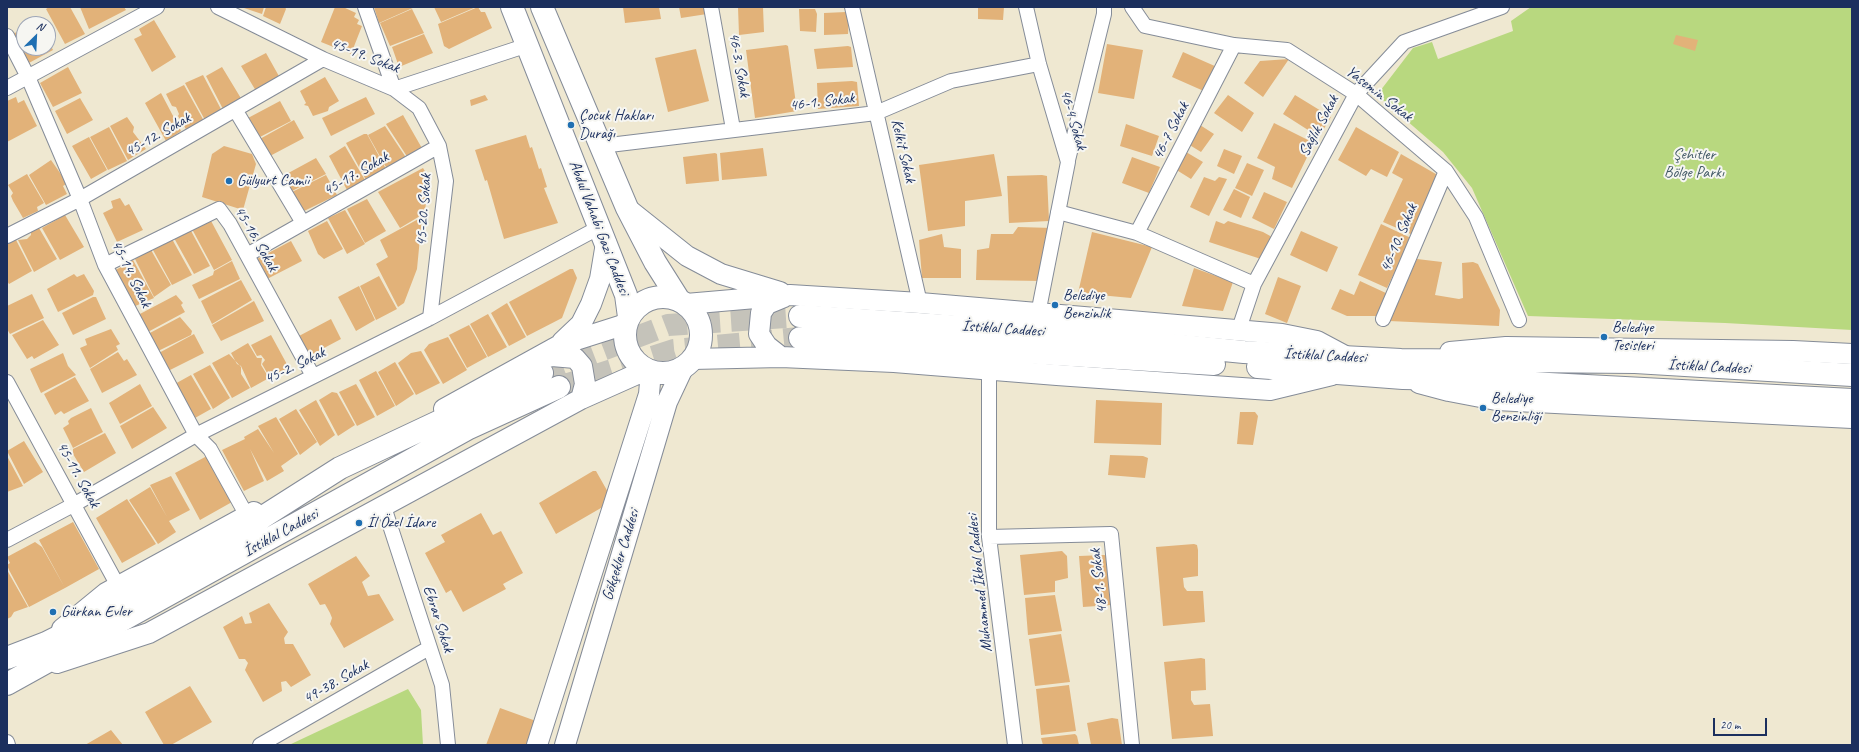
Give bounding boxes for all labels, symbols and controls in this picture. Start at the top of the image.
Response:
north arrow [16,16,56,56]
text: N [35,18,46,34]
street label: 46-3. Sokak [724,31,754,99]
street label: 45-19. Sokak [328,34,402,78]
street label: Yasemin Sokak [1342,62,1416,126]
street label: 46-1. Sokak [788,88,856,116]
street label: 46-4 Sokak [1055,88,1091,152]
street label: Sağlık Sokak [1295,92,1343,160]
street label: 46-7 Sokak [1148,99,1194,163]
place label: Çocuk Hakları Durağı [579,106,653,144]
street label: 45-12. Sokak [122,109,194,161]
street label: Kelkit Sokak [886,117,920,185]
marker: Çocuk Hakları Durağı [566,120,576,130]
park label: Şehitler Bölge Parkı [1664,145,1724,183]
street label: 45-17. Sokak [320,148,392,200]
street label: Abdul Vahabi Gazi Caddesi [564,158,634,298]
place label: Gülyurt Camii [237,171,309,191]
street label: 45-20. Sokak [412,173,436,247]
marker: Gülyurt Camii [224,176,234,186]
street label: 46-10. Sokak [1376,201,1422,275]
street label: 45-16. Sokak [230,203,282,275]
street label: 45-14. Sokak [106,237,156,311]
place label: Belediye Benzinlik [1063,286,1110,324]
marker: Belediye Benzinlik [1050,300,1060,310]
street label: İstiklal Caddesi [961,317,1045,341]
place label: Belediye Tesisleri [1612,318,1654,356]
marker: Belediye Tesisleri [1599,332,1609,342]
street label: 45-2. Sokak [261,343,329,389]
street label: İstiklal Caddesi [1283,344,1367,368]
street label: İstiklal Caddesi [1667,355,1751,379]
place label: Belediye Benzinliği [1491,389,1541,427]
marker: Belediye Benzinliği [1478,403,1488,413]
street label: 45-11. Sokak [52,439,104,511]
street label: İstiklal Caddesi [240,505,322,561]
street label: Gökçekler Caddesi [598,507,644,603]
place label: İl Özel İdare [367,513,435,533]
street label: Muhammed İkbal Caddesi [963,513,997,653]
marker: İl Özel İdare [354,518,364,528]
street label: 48-1. Sokak [1086,548,1112,614]
street label: Ebrar Sokak [418,583,458,655]
place label: Gürkan Evler [61,602,132,622]
marker: Gürkan Evler [48,607,58,617]
street label: 49-38. Sokak [300,656,372,708]
scale bar [1715,710,1769,736]
text: 20 m [1720,717,1740,733]

